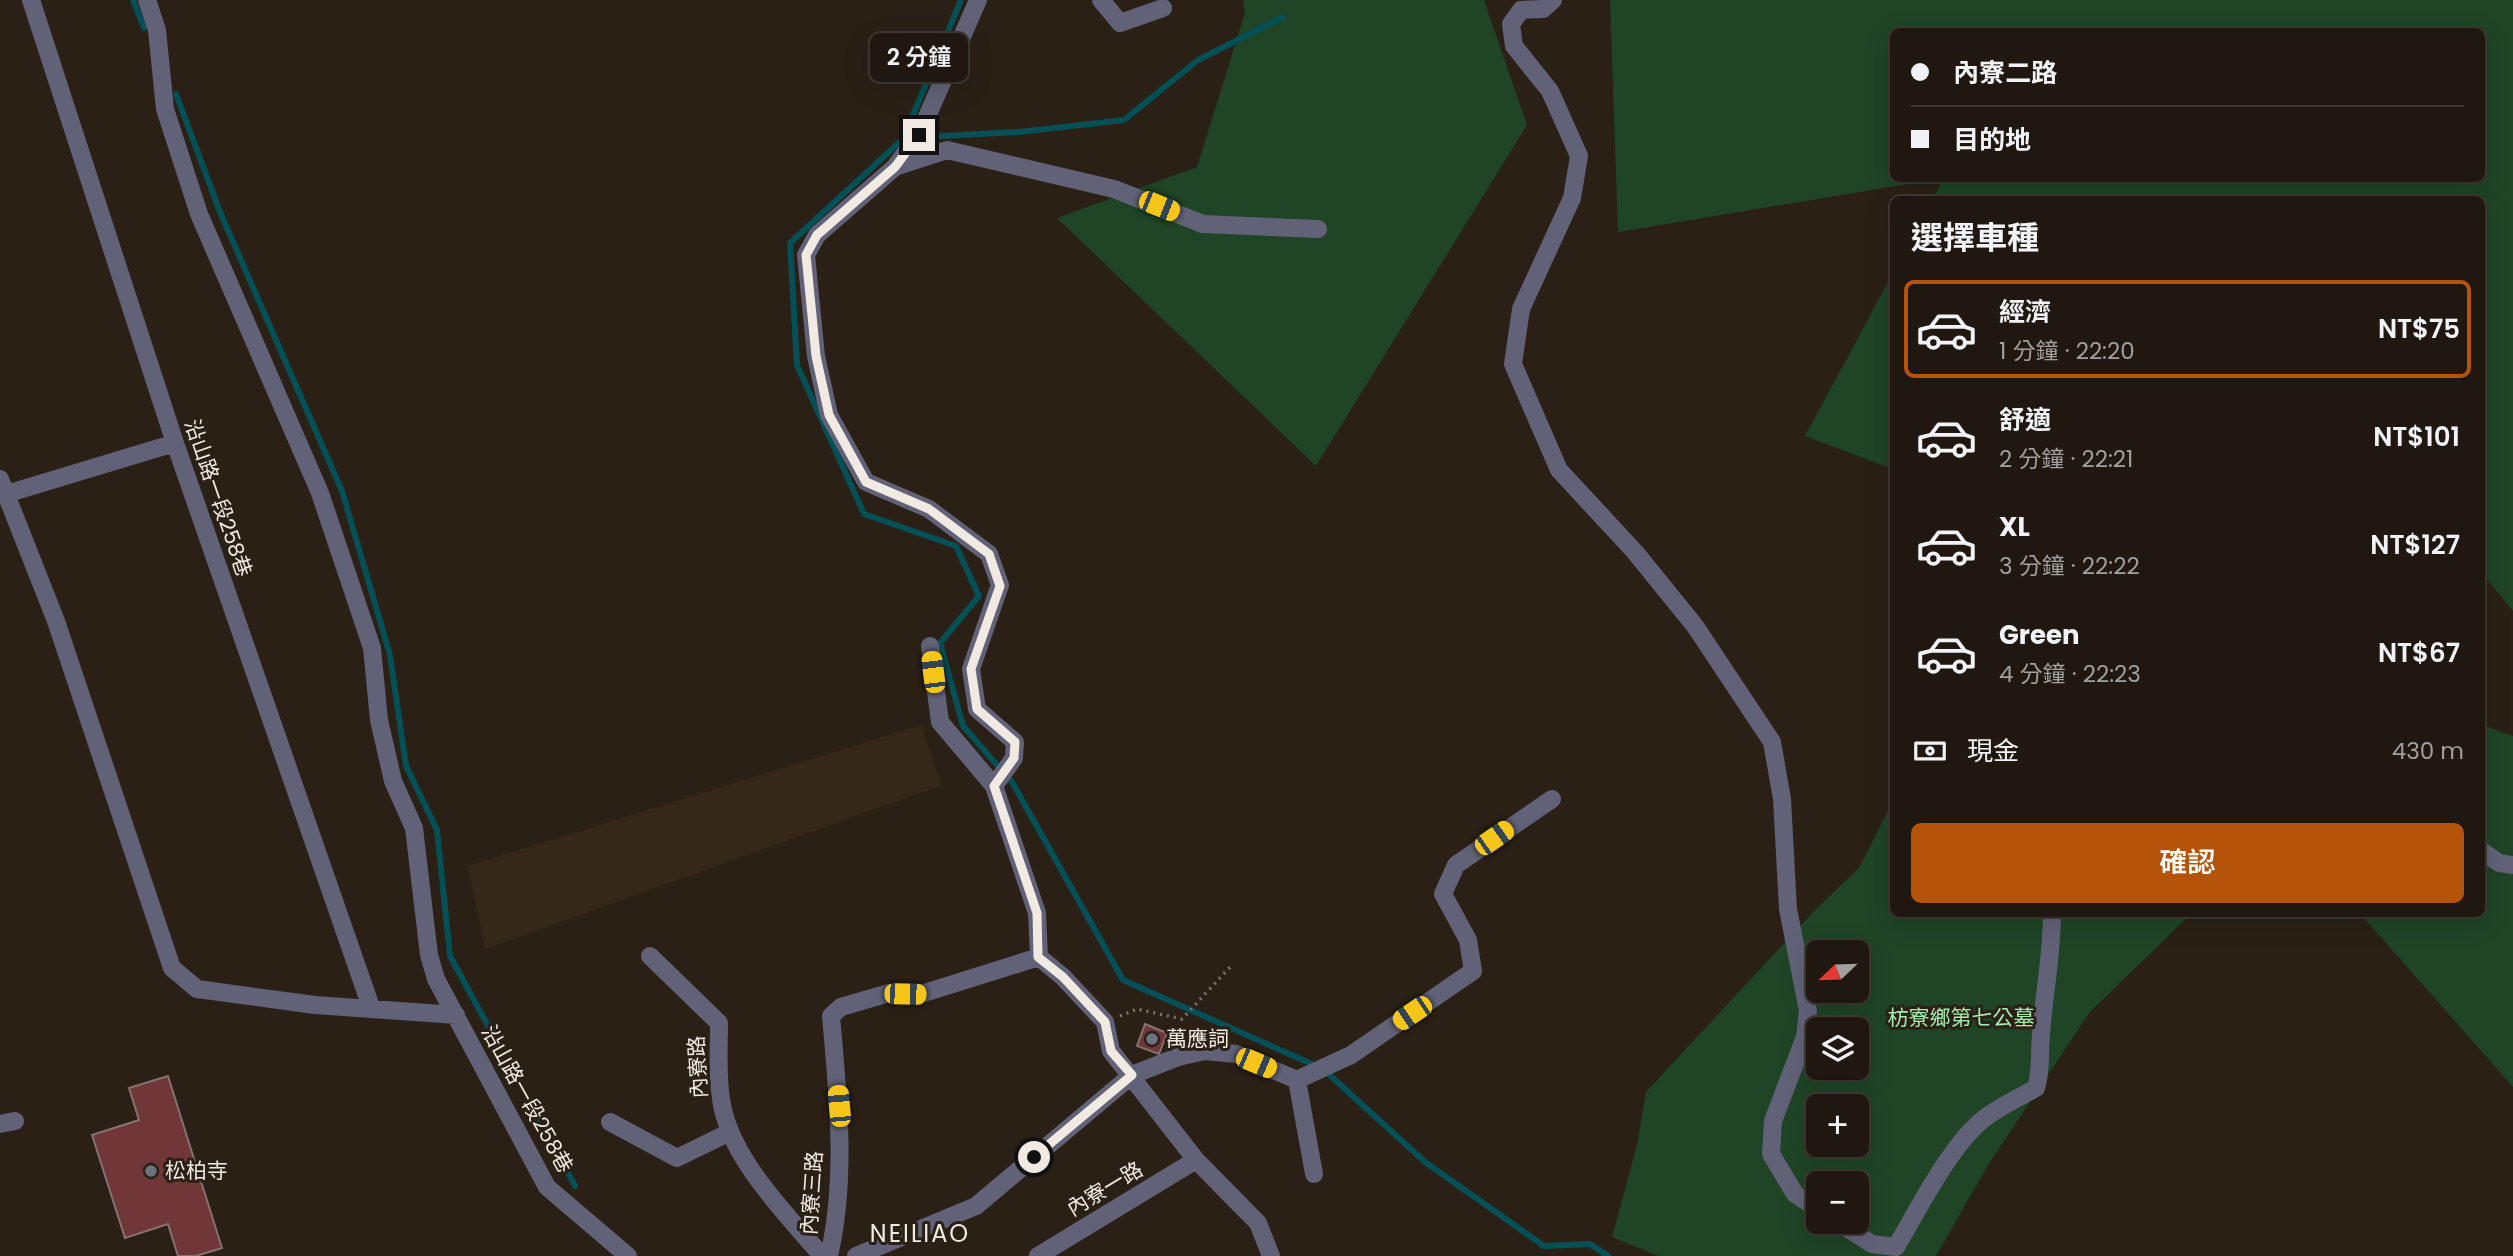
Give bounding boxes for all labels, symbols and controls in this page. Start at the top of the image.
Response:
callout: 2 分鐘 [870,33,968,82]
text: 2 分鐘 [887,41,951,73]
text: 內寮二路 [1953,55,2057,91]
route end [903,119,935,151]
text: 目的地 [1953,122,2031,158]
car [1136,188,1183,224]
text: 選擇車種 [1911,215,2039,260]
text: 經濟 [1999,294,2051,330]
icon: car [1915,298,1978,361]
text: NT$75 [2378,311,2460,347]
text: 1 分鐘 · 22:20 [1999,335,2135,367]
text: 舒適 [1999,402,2051,438]
icon: car [1915,406,1978,469]
street label: 沿山路一段258巷 [178,415,259,580]
text: NT$101 [2373,419,2460,455]
text: 2 分鐘 · 22:21 [1999,443,2133,475]
text: XL [1999,509,2030,545]
icon: car [1915,514,1978,577]
text: NT$127 [2370,527,2460,563]
text: 3 分鐘 · 22:22 [1999,550,2140,582]
text: Green [1999,617,2080,653]
icon: car [1915,622,1978,685]
text: NT$67 [2378,635,2460,671]
car [921,650,946,694]
text: 4 分鐘 · 22:23 [1999,658,2141,690]
icon: cash [1911,732,1949,770]
text: 現金 [1967,733,2019,769]
text: 430 m [2392,735,2464,767]
car [1471,817,1518,859]
button: 確認 [1911,823,2464,903]
north arrow [1806,940,1869,1003]
map controls [1806,940,1869,1234]
car [884,983,927,1005]
car [1389,993,1436,1033]
park label: 枋寮鄉第七公墓 [1888,1003,2035,1032]
button: layers [1806,1017,1869,1080]
street label: 沿山路一段258巷 [475,1020,580,1178]
place label: 萬應詞 [1166,1024,1229,1053]
marker: 萬應詞 [1144,1031,1160,1047]
street label: 內寮路 [681,1035,714,1099]
car [1233,1045,1280,1081]
car [827,1084,852,1128]
button: + [1806,1094,1869,1157]
route start [1018,1141,1050,1173]
street label: 內寮三路 [794,1150,829,1236]
street label: 內寮一路 [1061,1155,1148,1223]
place label: 松柏寺 [165,1156,228,1185]
marker: 松柏寺 [143,1163,159,1179]
button: − [1806,1171,1869,1234]
district label: NEILIAO [870,1217,970,1250]

